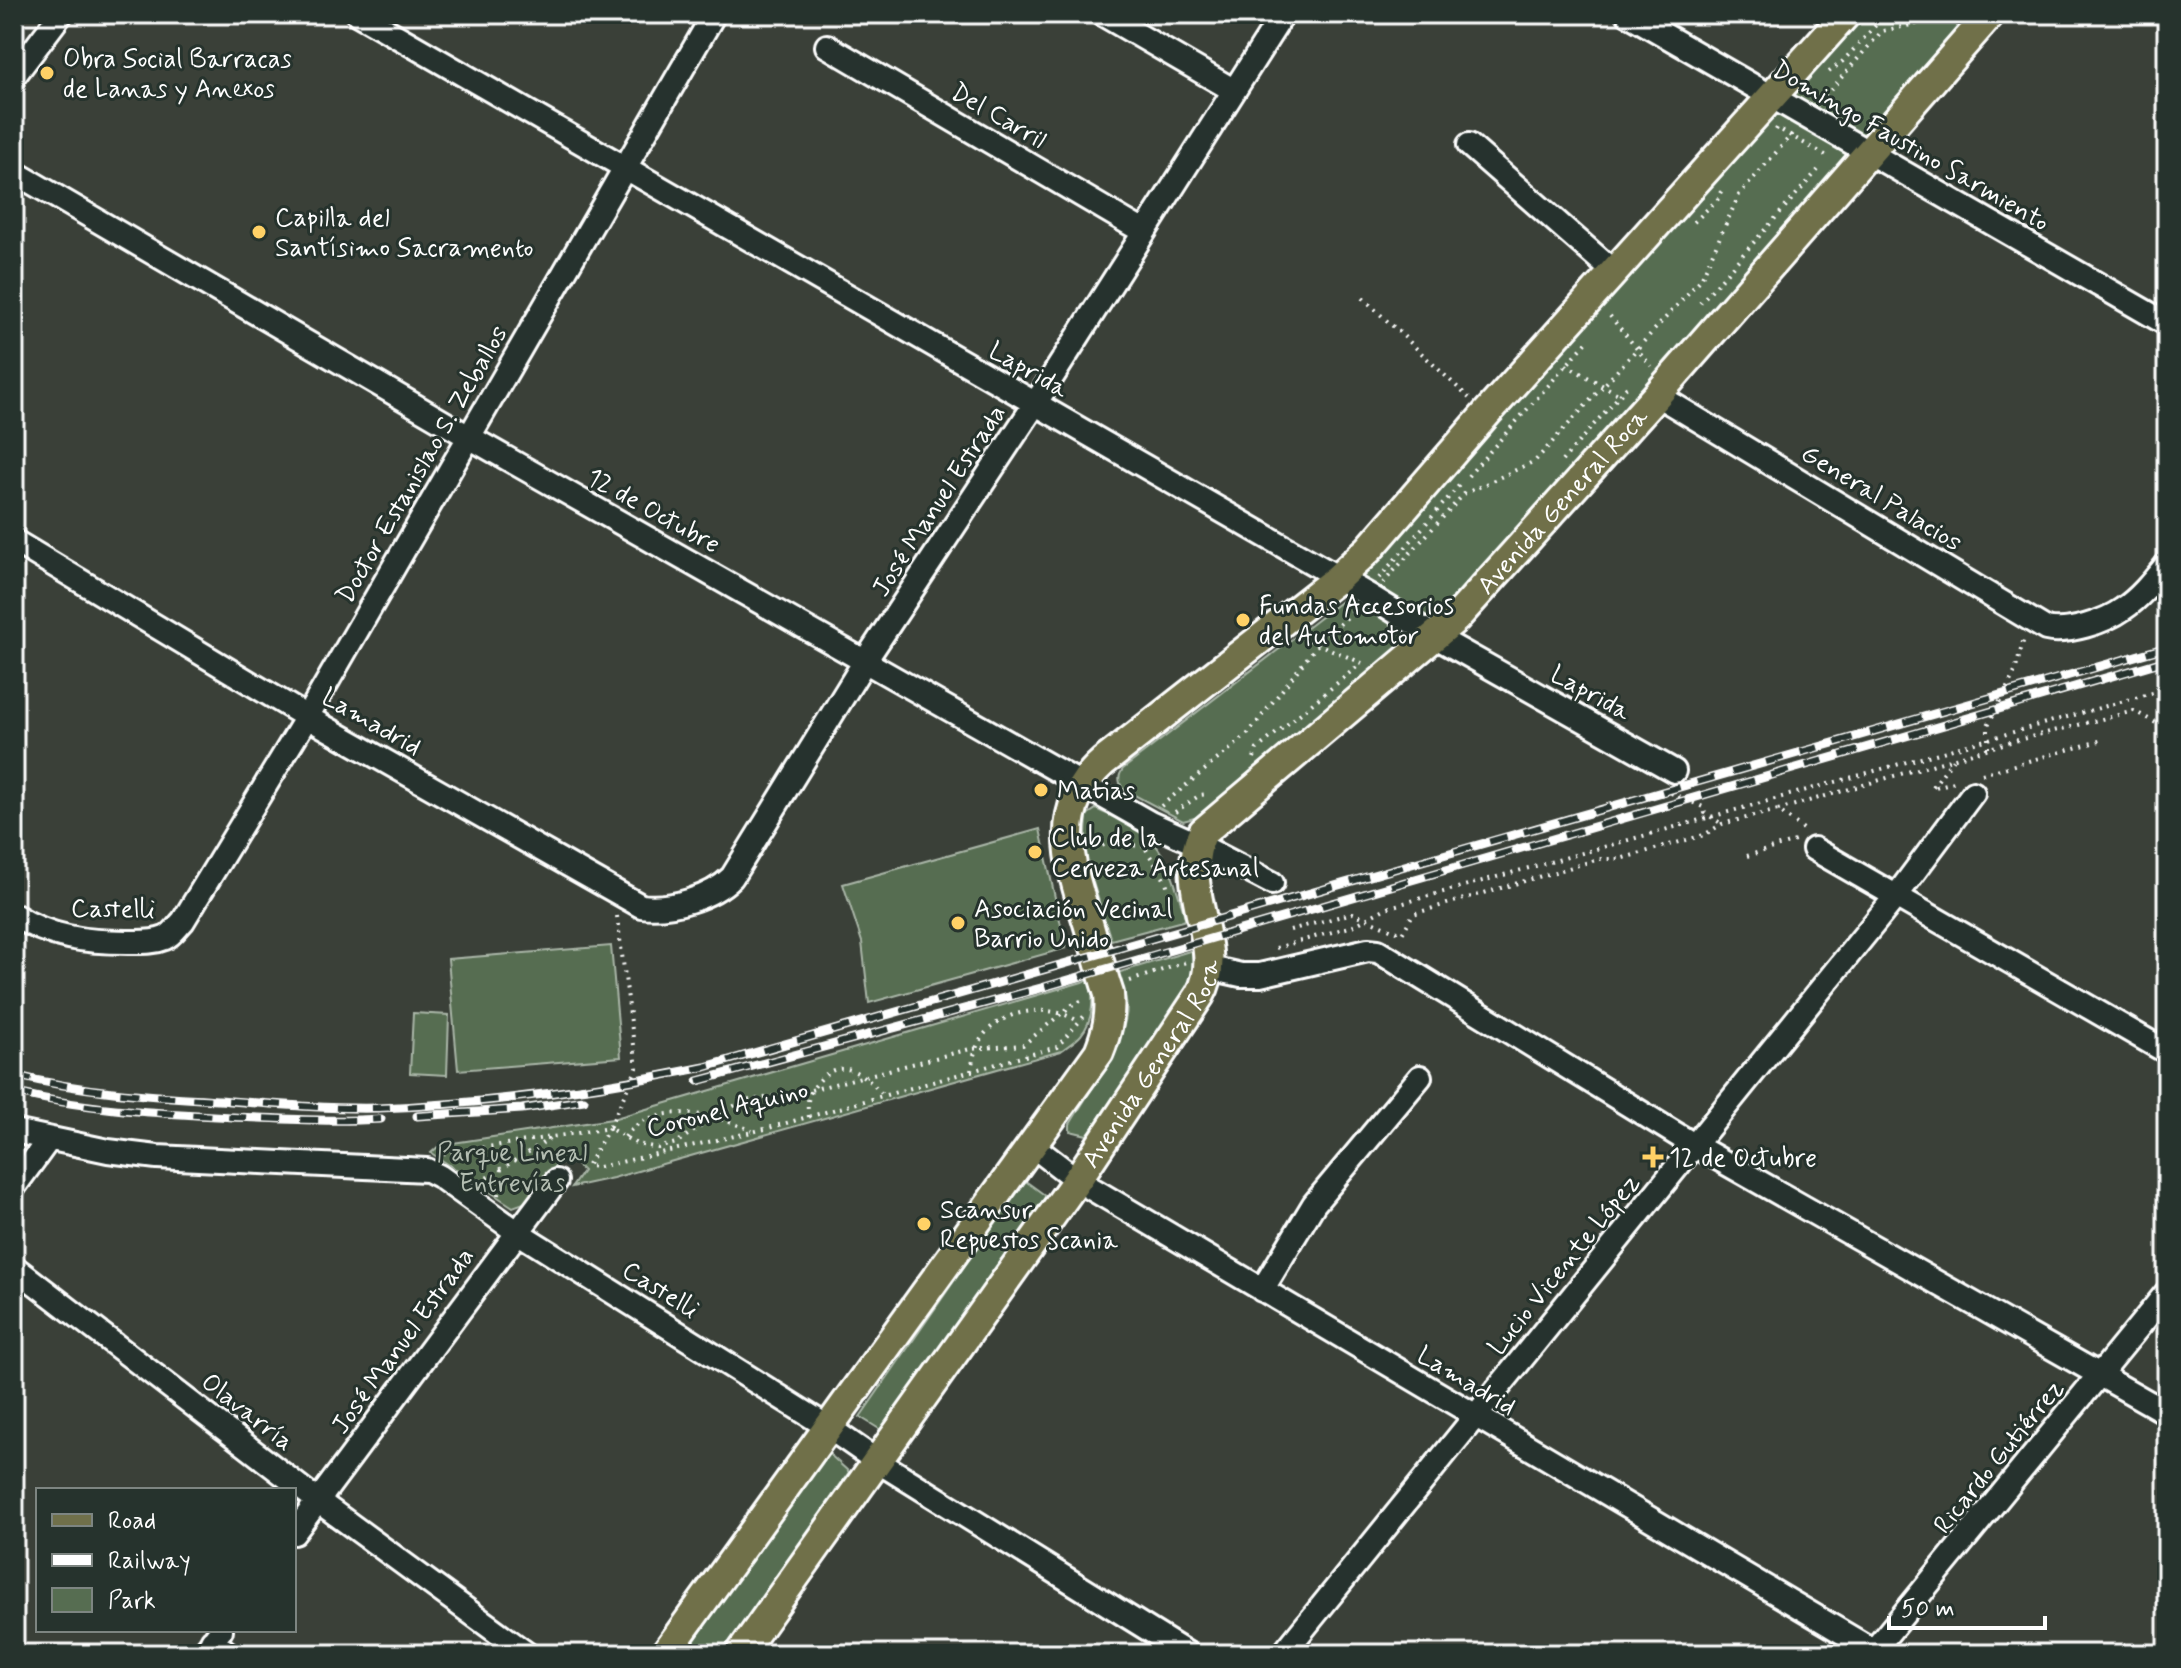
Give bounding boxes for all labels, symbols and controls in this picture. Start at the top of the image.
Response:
place label: Obra Social Barracas de Lanas y Anexos [63,43,292,107]
street label: Domingo Faustino Sarmiento [1765,53,2055,240]
marker: Obra Social Barracas de Lanas y Anexos [38,64,56,82]
street label: Del Carril [944,76,1052,158]
place label: Capilla del Santísimo Sacramento [275,202,533,266]
marker: Capilla del Santísimo Sacramento [250,223,268,241]
street label: Doctor Estanislao S. Zeballos [329,320,516,610]
street label: Laprida [982,334,1074,407]
street label: José Manuel Estrada [865,398,1015,604]
street label: Avenida General Roca [1470,401,1657,603]
street label: General Palacios [1794,437,1968,560]
street label: 12 de Octubre [580,461,726,563]
place label: Fundas Accesorios del Automotor [1259,590,1454,654]
marker: Fundas Accesorios del Automotor [1234,611,1252,629]
street label: Laprida [1544,658,1636,730]
street label: Lamadrid [315,681,427,765]
place label: Matias [1057,775,1135,809]
marker: Matias [1032,781,1050,799]
place label: Club de la Cerveza Artesanal [1051,822,1259,886]
marker: Club de la Cerveza Artesanal [1026,843,1044,861]
street label: Castelli [71,892,155,928]
place label: Asociación Vecinal Barrio Unido [974,893,1173,957]
marker: Asociación Vecinal Barrio Unido [949,914,967,932]
street label: Avenida General Roca [1075,959,1228,1175]
street label: Coronel Aquino [643,1073,812,1146]
park label: Parque Lineal Entrevías [437,1137,587,1201]
place label: 12 de Octubre [1669,1142,1817,1176]
marker: 12 de Octubre [1644,1148,1662,1166]
street label: Lucio Vicente López [1481,1168,1648,1363]
place label: Scansur Repuestos Scania [940,1194,1118,1258]
marker: Scansur Repuestos Scania [915,1215,933,1233]
street label: José Manuel Estrada [324,1241,483,1441]
street label: Castelli [615,1254,705,1327]
street label: Lamadrid [1410,1339,1522,1425]
street label: Olavarría [194,1366,300,1459]
street label: Ricardo Gutiérrez [1927,1373,2072,1542]
legend [36,1488,296,1632]
text: Road [108,1506,156,1537]
text: Railway [108,1546,191,1577]
scale bar [1889,1580,2045,1630]
text: Park [108,1586,156,1617]
text: 50 m [1901,1594,1955,1625]

